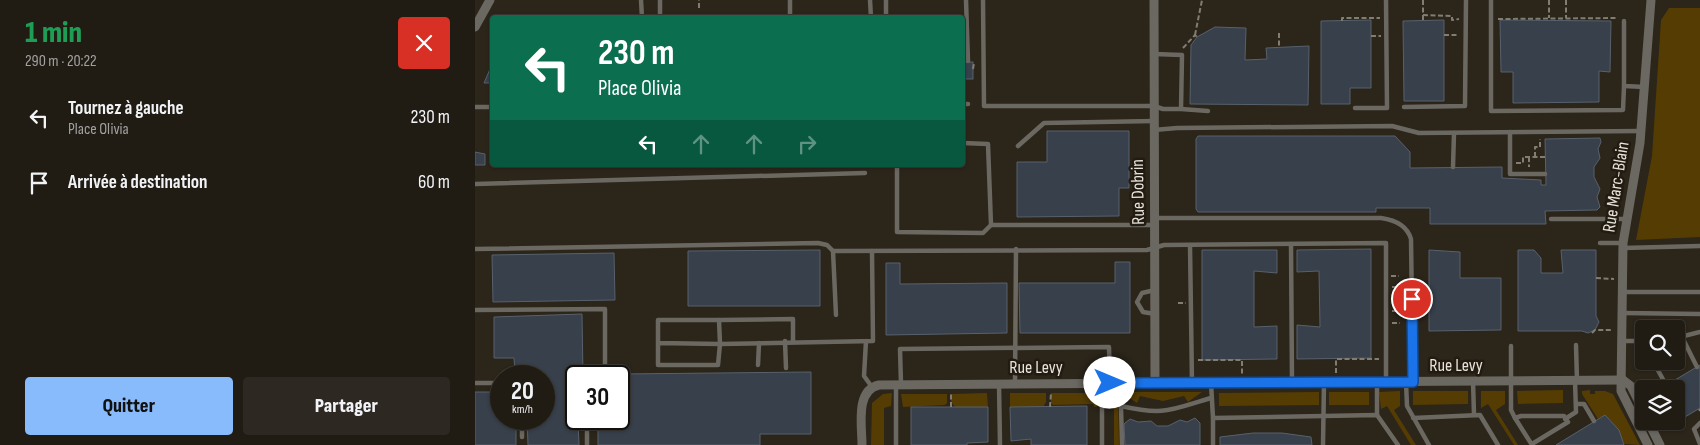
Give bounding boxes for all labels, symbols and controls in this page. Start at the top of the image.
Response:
text: 1 min [25,15,82,51]
button: close [398,17,450,69]
text: 230 m [598,32,674,75]
icon: left [515,35,580,100]
text: 290 m · 20:22 [25,52,97,71]
text: Place Olivia [598,75,681,102]
text: Tournez à gauche [68,97,184,120]
icon: left [25,104,53,132]
text: 230 m [410,106,450,129]
text: Place Olivia [68,120,129,139]
icon: left [634,130,662,158]
icon: ahead [687,130,715,158]
icon: ahead [740,130,768,158]
icon: right [793,130,821,158]
street label: Rue Marc-Blain [1598,140,1634,234]
street label: Rue Dobrin [1127,159,1149,225]
icon: arrive [25,169,53,197]
text: Arrivée à destination [68,171,208,194]
text: 60 m [418,171,450,194]
pin [1391,278,1433,320]
icon: arrive [1398,285,1426,313]
map controls [1635,320,1685,430]
button: search [1635,320,1685,370]
street label: Rue Levy [1429,355,1483,376]
position arrow [1083,356,1135,408]
street label: Rue Levy [1009,357,1063,378]
speed limit sign: 30 [565,365,630,430]
text: 20 [511,376,534,407]
button: Quitter [25,377,233,435]
button: Partager [243,377,450,435]
button: layers [1635,380,1685,430]
text: km/h [512,402,533,417]

